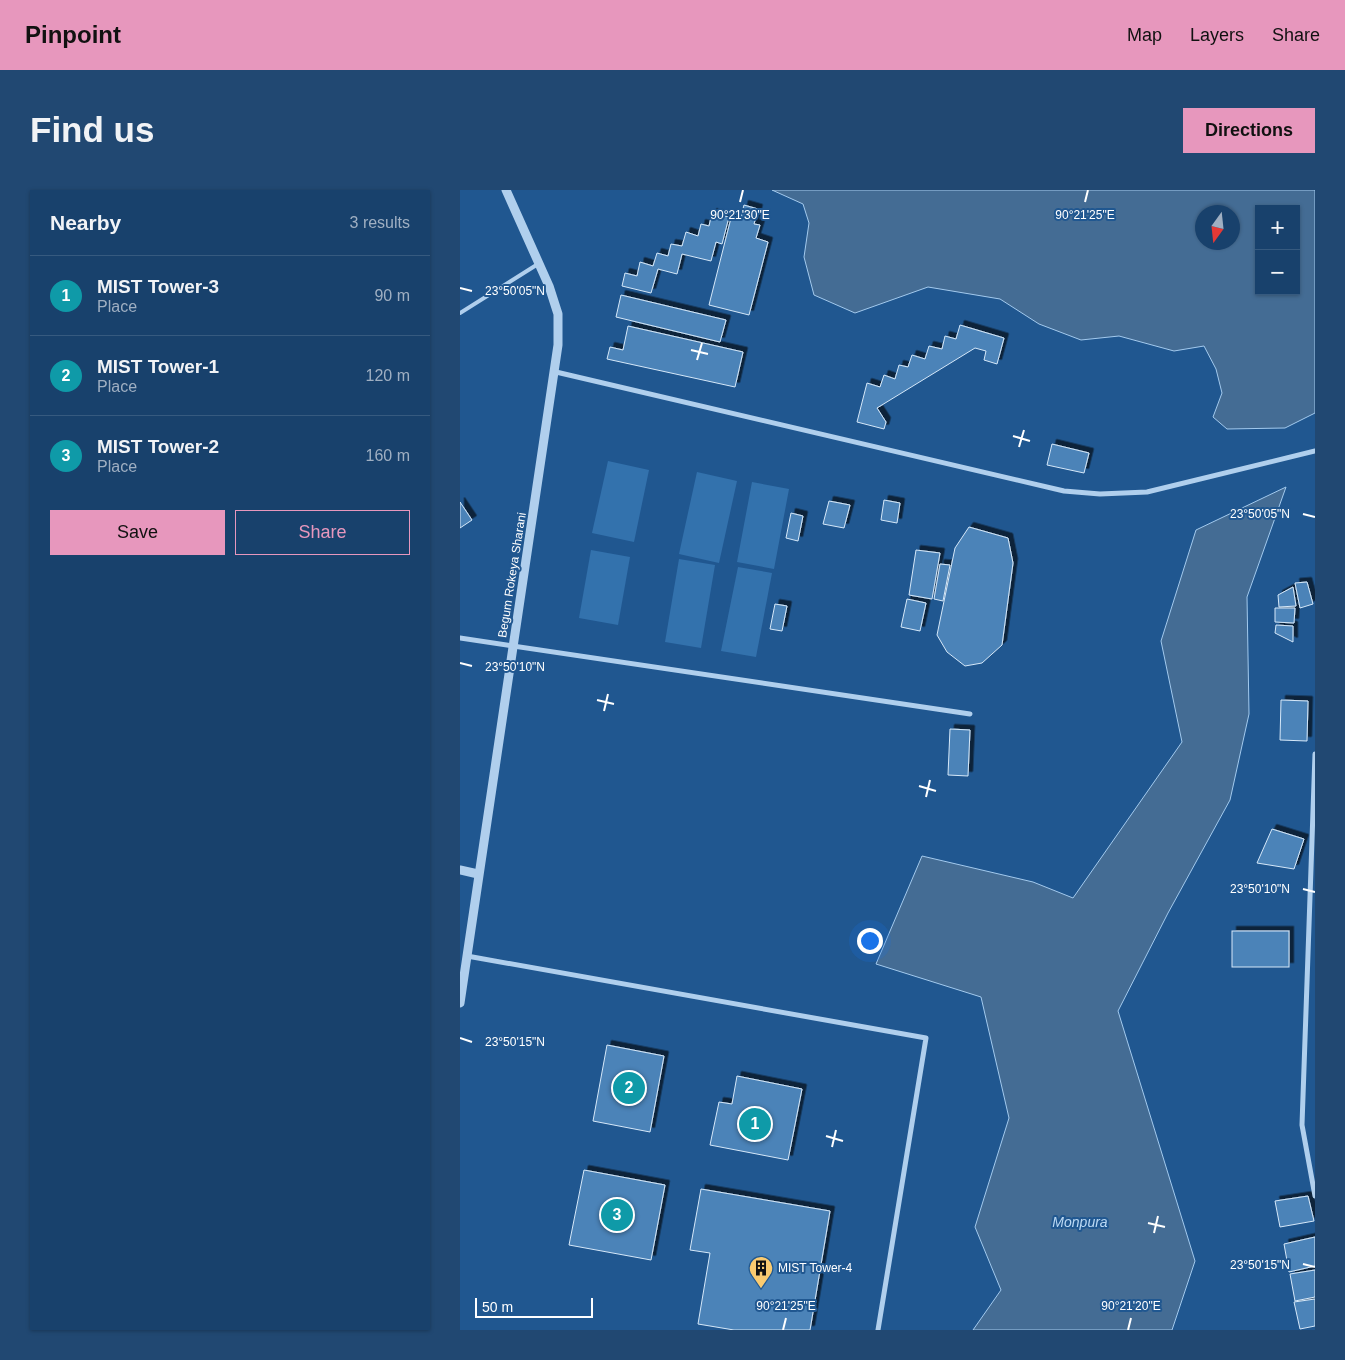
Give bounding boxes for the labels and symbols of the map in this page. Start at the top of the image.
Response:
north arrow [1195,205,1240,250]
text: 90°21'30"E [710,208,770,222]
text: 90°21'25"E [1055,208,1115,222]
text: 23°50'05"N [485,284,545,298]
text: 23°50'05"N [1230,507,1290,521]
street label: Begum Rokeya Sharani [495,511,529,639]
text: 23°50'10"N [485,660,545,674]
text: 23°50'10"N [1230,882,1290,896]
your location [857,928,883,954]
text: 23°50'15"N [485,1035,545,1049]
pin: 2 [613,1069,645,1107]
pin: 1 [739,1105,771,1143]
pin: 3 [601,1196,633,1234]
water label: Monpura [1052,1214,1108,1230]
building icon: MIST Tower-4 [748,1255,774,1289]
text: 23°50'15"N [1230,1258,1290,1272]
place label: MIST Tower-4 [778,1261,853,1275]
scale bar [475,1295,592,1318]
text: 90°21'25"E [756,1299,816,1313]
text: 90°21'20"E [1101,1299,1161,1313]

